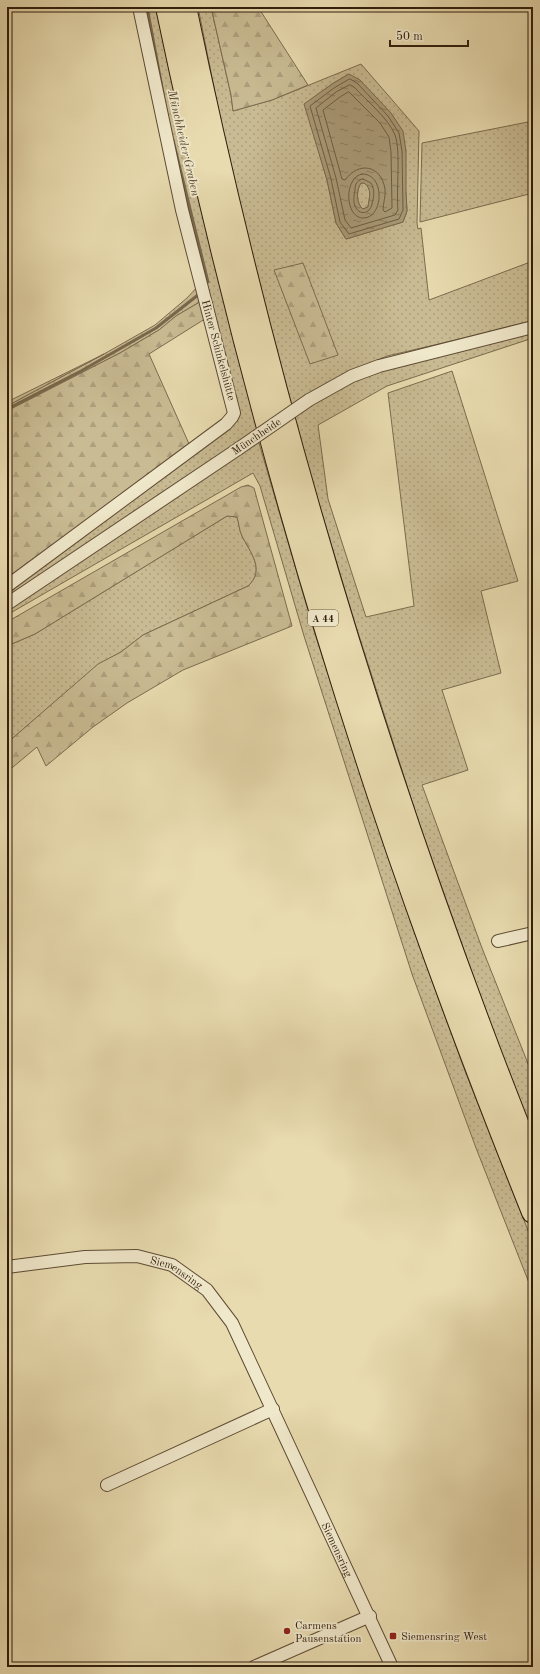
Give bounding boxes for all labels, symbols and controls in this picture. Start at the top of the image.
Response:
scale bar [390,22,468,48]
text: 50 m [396,30,423,43]
water label: Münchheider Graben [165,88,202,198]
street label: Hinter Schinkelshütte [199,299,236,402]
street label: Münchheide [230,417,283,458]
road number: A 44 [308,610,338,626]
street label: Siemensring [149,1256,204,1292]
street label: Siemensring [319,1521,353,1579]
place label: Carmens Pausenstation [295,1621,361,1645]
marker: Carmens Pausenstation [282,1626,292,1636]
marker: Siemensring West [388,1631,398,1641]
place label: Siemensring West [401,1632,487,1643]

